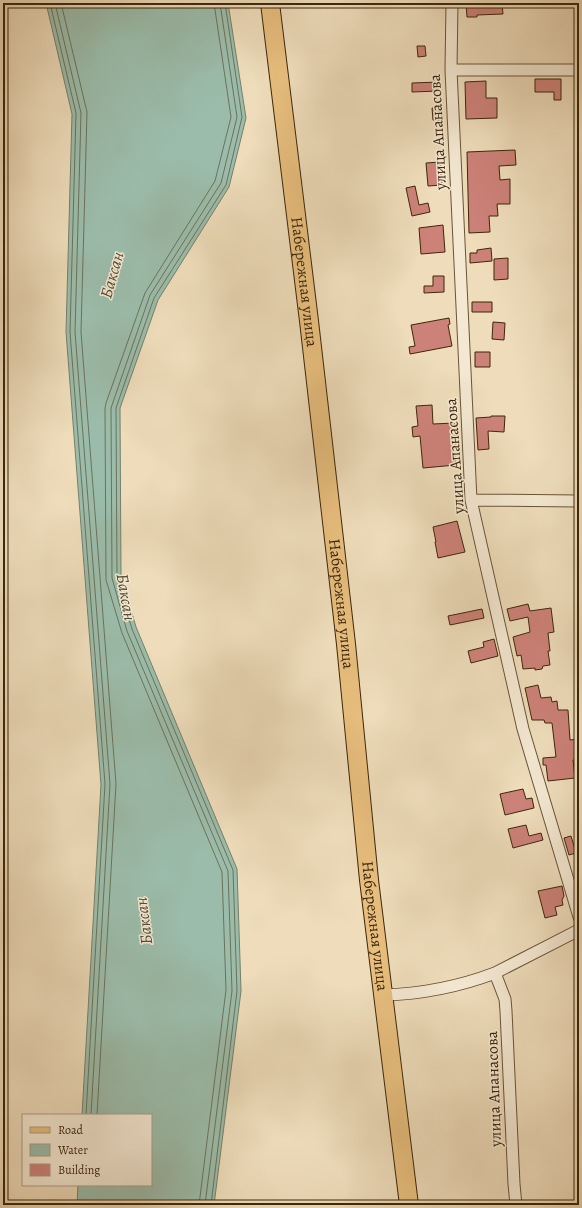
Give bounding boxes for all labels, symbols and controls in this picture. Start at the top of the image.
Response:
street label: улица Апанасова [424,73,452,191]
street label: Набережная улица [285,216,323,349]
water label: Баксан [94,249,130,301]
street label: улица Апанасова [440,397,470,516]
street label: Набережная улица [323,538,359,670]
water label: Баксан [111,571,142,623]
street label: Набережная улица [356,860,394,993]
water label: Баксан [130,896,158,946]
street label: улица Апанасова [481,1030,507,1148]
legend [22,1114,152,1186]
text: Road [58,1122,84,1138]
text: Water [57,1142,88,1158]
text: Building [58,1162,100,1178]

